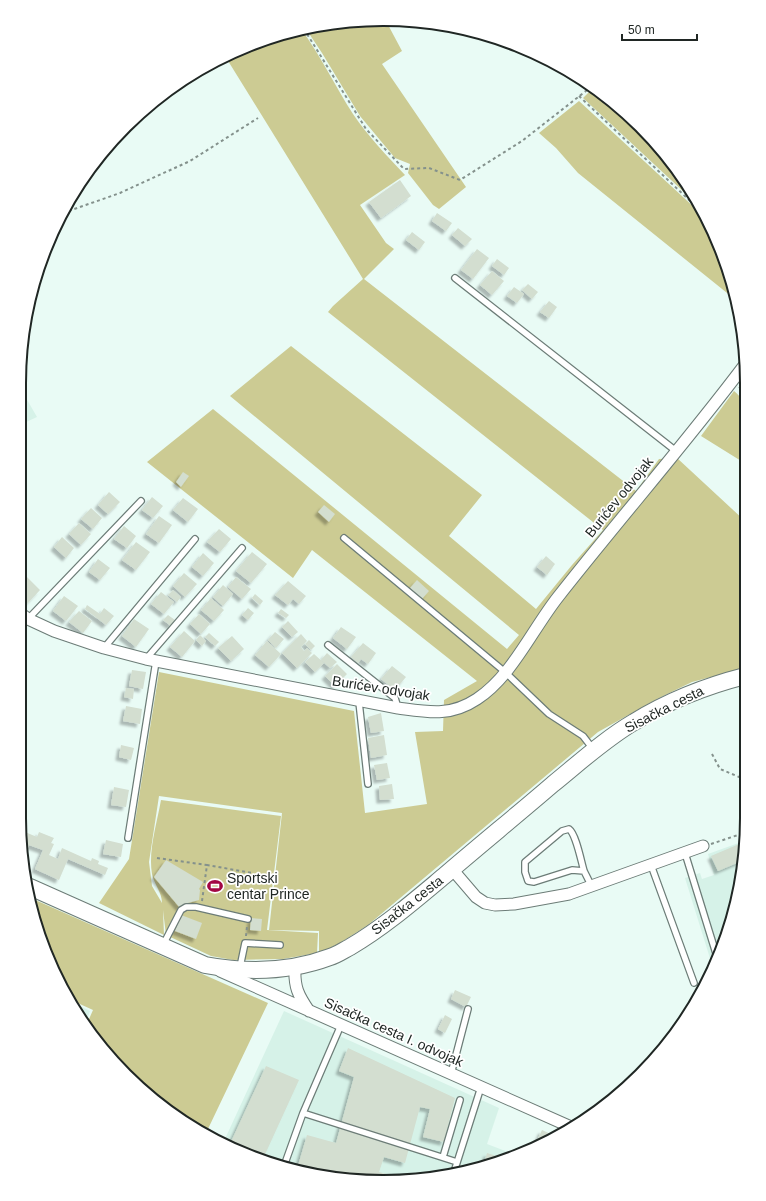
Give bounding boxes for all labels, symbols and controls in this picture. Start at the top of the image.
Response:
scale bar [622,16,697,42]
text: 50 m [628,23,655,37]
street label: Burićev odvojak [582,453,657,540]
street label: Burićev odvojak [331,672,432,704]
street label: Sisačka cesta [622,682,706,736]
place label: Sportski centar Prince [227,870,310,902]
street label: Sisačka cesta [368,872,446,938]
sports icon: Sportski centar Prince [206,877,224,895]
street label: Sisačka cesta I. odvojak [322,994,467,1070]

